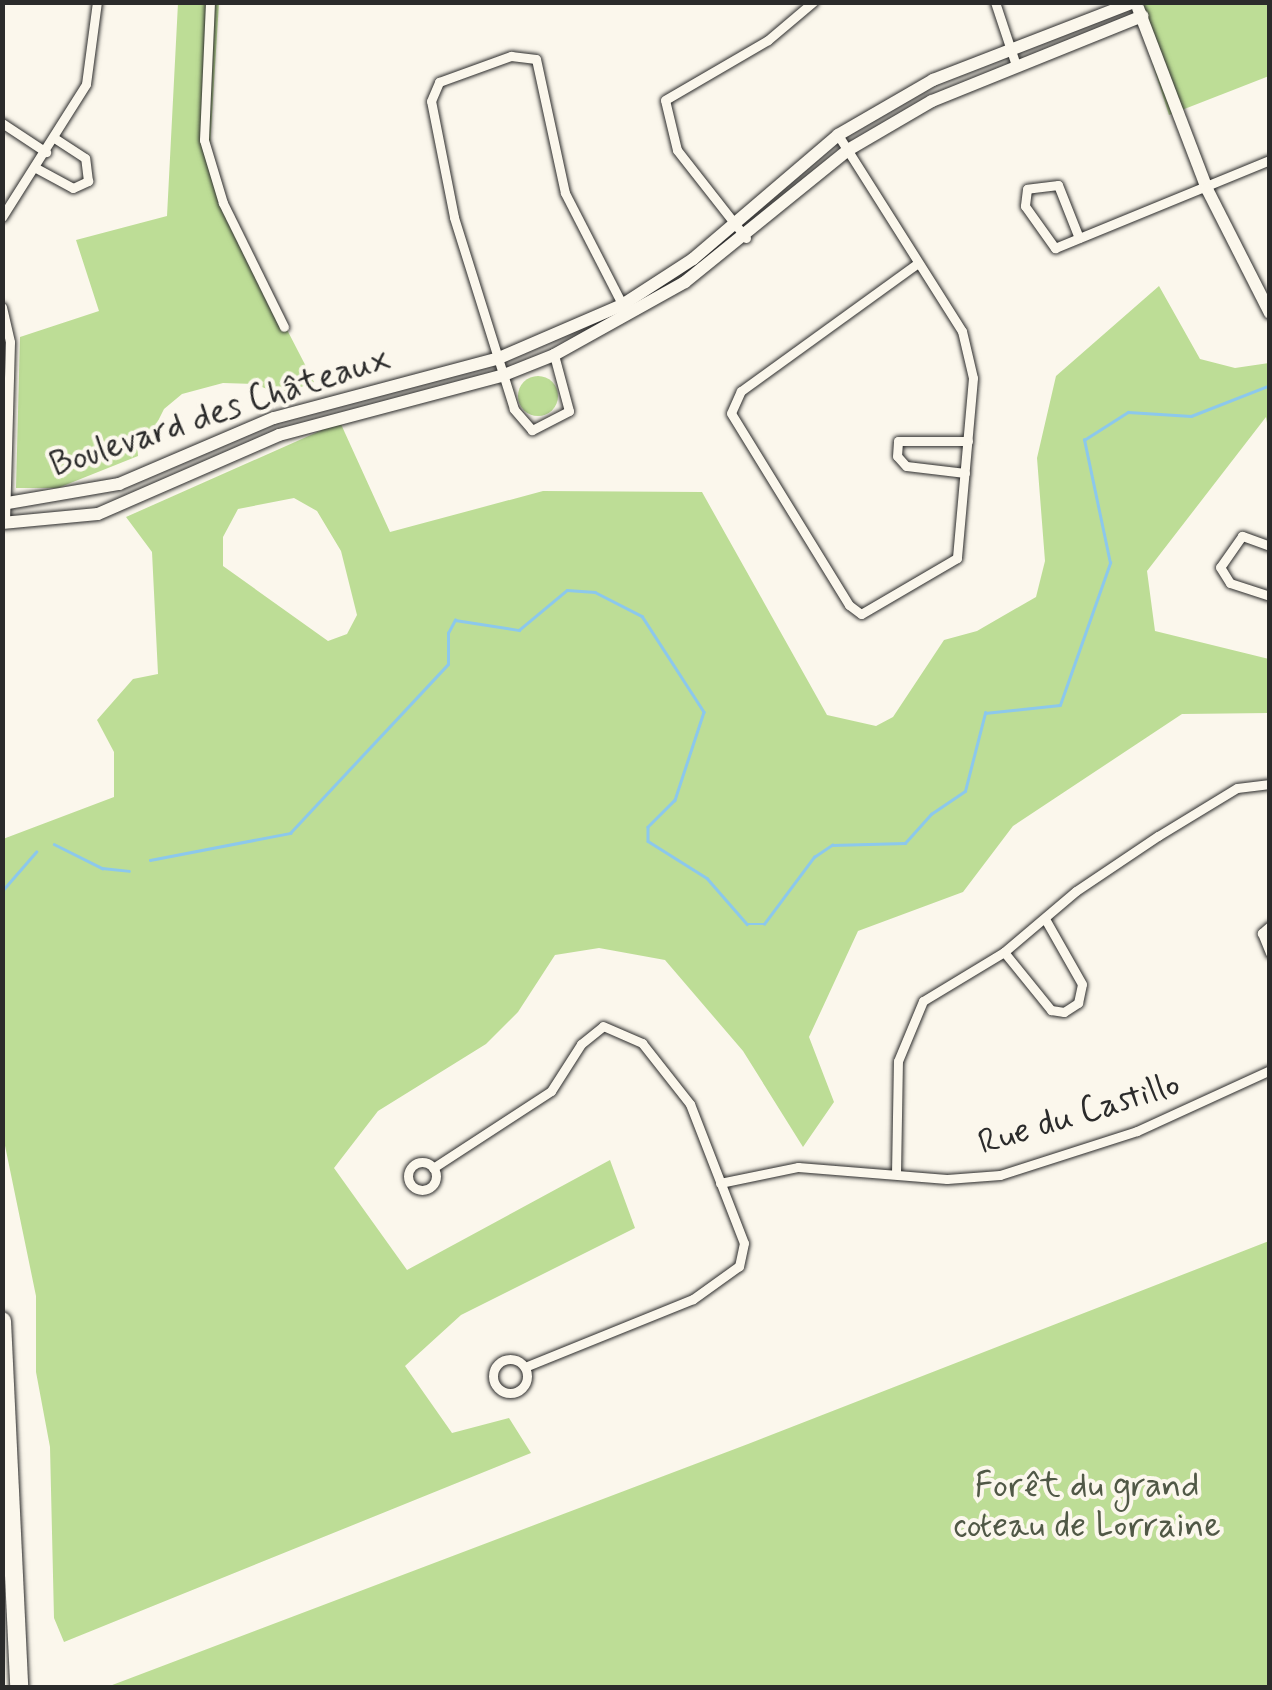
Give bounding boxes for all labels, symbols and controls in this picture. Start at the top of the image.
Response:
street label: Boulevard des Châteaux [42,336,398,488]
street label: Rue du Castillo [973,1063,1185,1165]
park label: Forêt du grand coteau de Lorraine [952,1465,1222,1547]

